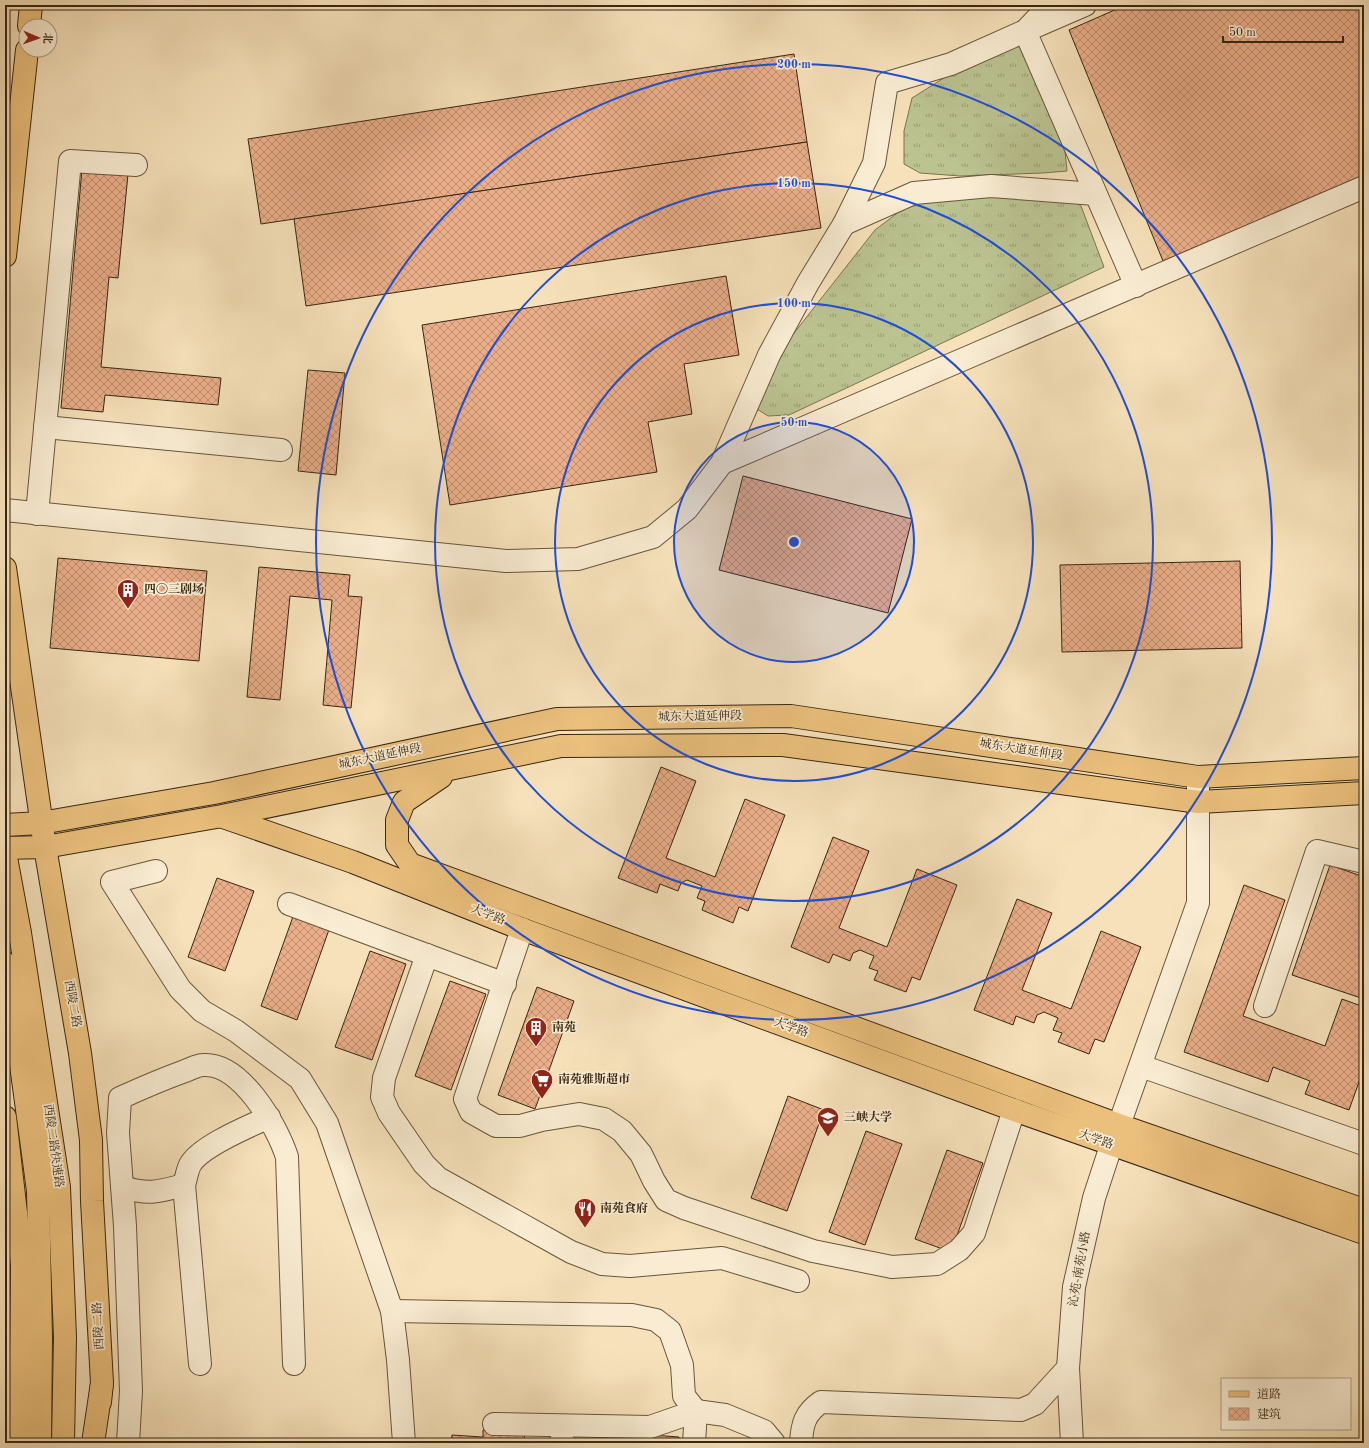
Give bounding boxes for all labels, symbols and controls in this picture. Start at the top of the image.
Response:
north arrow [18,18,58,58]
scale bar [1223,18,1343,44]
text: 50 m [1229,26,1256,39]
text: 北 [41,33,53,44]
text: 200 m [777,59,811,71]
text: 150 m [777,177,811,190]
text: 100 m [777,298,811,310]
text: 50 m [781,416,808,429]
centre of rings [787,535,801,549]
building icon: 四〇三剧场 [115,577,141,610]
place label: 四〇三剧场 [144,582,204,596]
street label: 城东大道延伸段 [658,708,742,724]
street label: 城东大道延伸段 [979,736,1064,762]
street label: 城东大道延伸段 [337,740,422,772]
street label: 大学路 [469,901,508,927]
street label: 西陵二路 [62,979,84,1029]
street label: 大学路 [772,1014,811,1040]
building icon: 南苑 [523,1015,549,1048]
place label: 南苑 [552,1020,576,1034]
supermarket icon: 南苑雅斯超市 [529,1067,555,1100]
place label: 南苑雅斯超市 [558,1072,630,1086]
street label: 西陵二路快速路 [41,1103,67,1188]
school or university icon: 三峡大学 [815,1105,841,1138]
place label: 三峡大学 [844,1110,892,1124]
street label: 大学路 [1077,1126,1116,1152]
restaurant icon: 南苑食府 [572,1196,598,1229]
place label: 南苑食府 [600,1201,648,1215]
street label: 沁苑-南苑小路 [1065,1230,1093,1308]
street label: 西陵二路 [90,1302,106,1350]
legend [1221,1378,1351,1430]
text: 道路 [1257,1387,1281,1401]
text: 建筑 [1257,1407,1281,1421]

